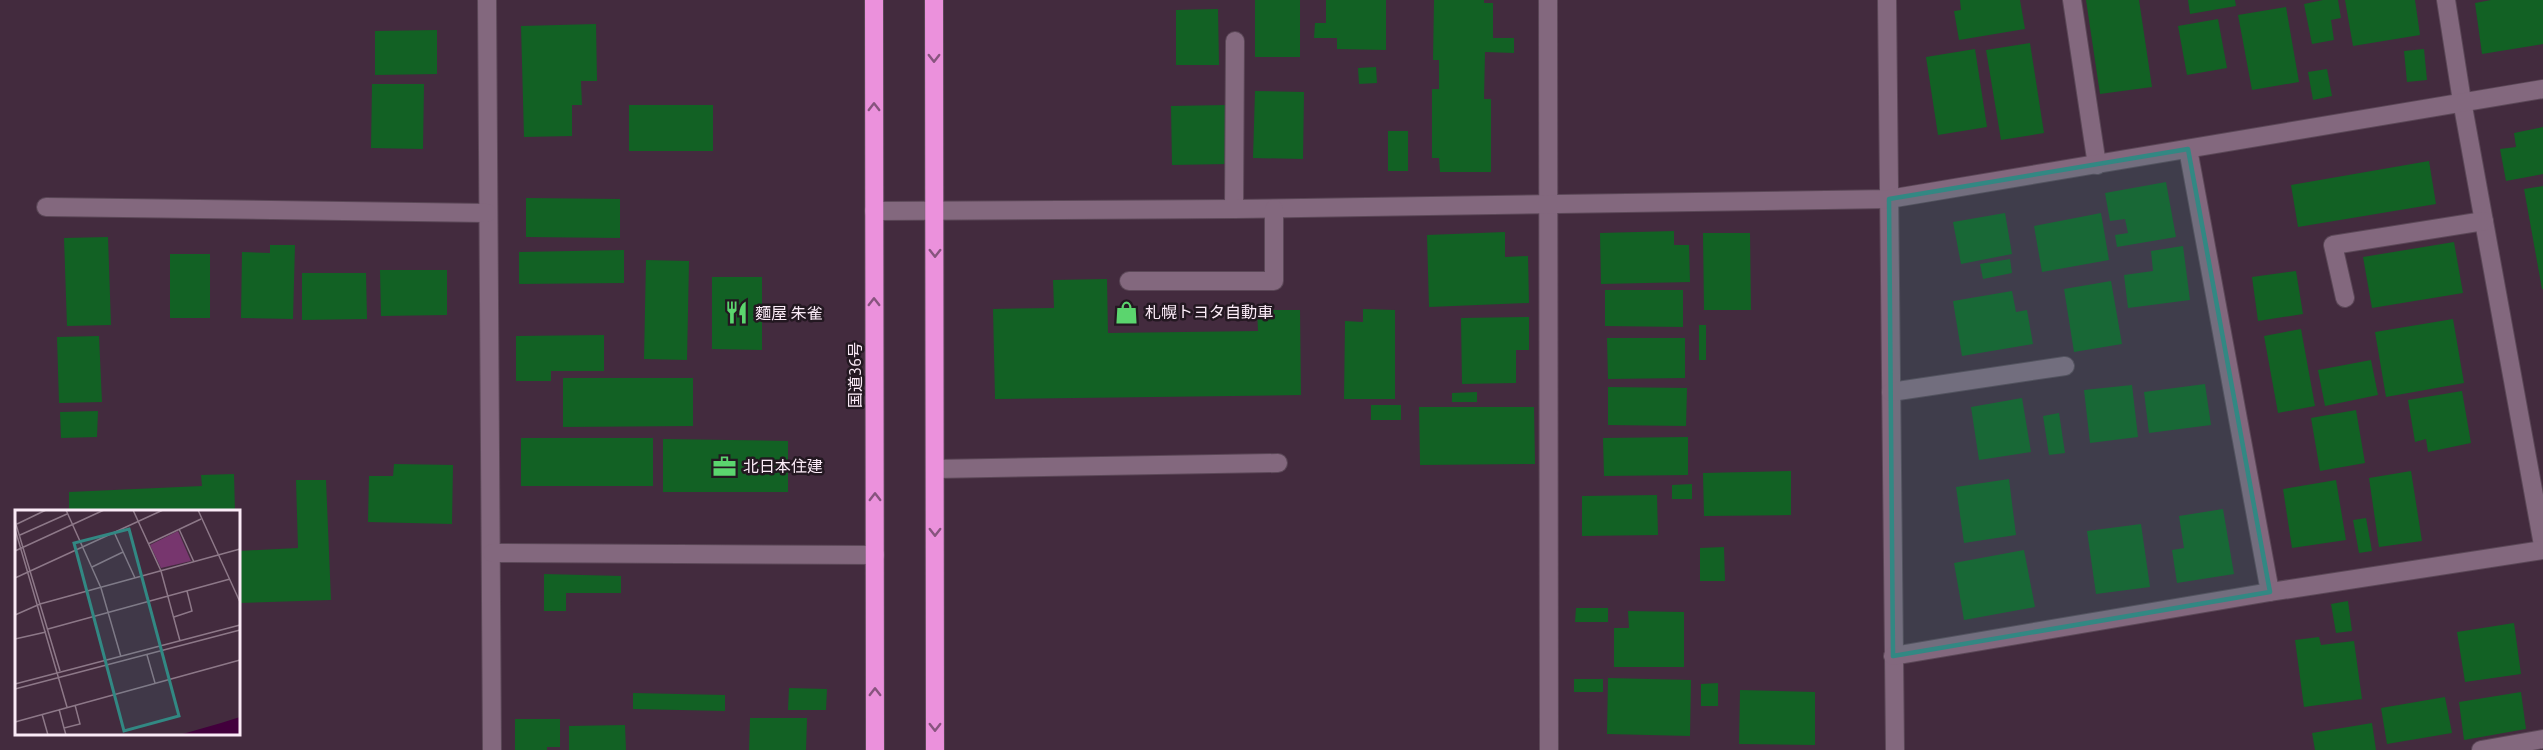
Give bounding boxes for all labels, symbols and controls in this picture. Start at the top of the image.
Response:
one-way arrow [928,54,940,63]
one-way arrow [868,102,880,111]
one-way arrow [929,249,941,258]
one-way arrow [868,297,880,306]
shop icon: 札幌トヨタ自動車 [1114,299,1140,325]
restaurant icon: 麵屋 朱雀 [724,300,750,326]
place label: 札幌トヨタ自動車 [1145,303,1273,321]
place label: 麵屋 朱雀 [755,304,823,322]
street label: 国道36号 [846,342,864,408]
office icon: 北日本住建 [712,453,738,479]
place label: 北日本住建 [743,457,823,475]
one-way arrow [869,492,881,501]
inset map [15,510,240,735]
one-way arrow [929,528,941,537]
one-way arrow [869,687,881,696]
one-way arrow [929,723,941,732]

